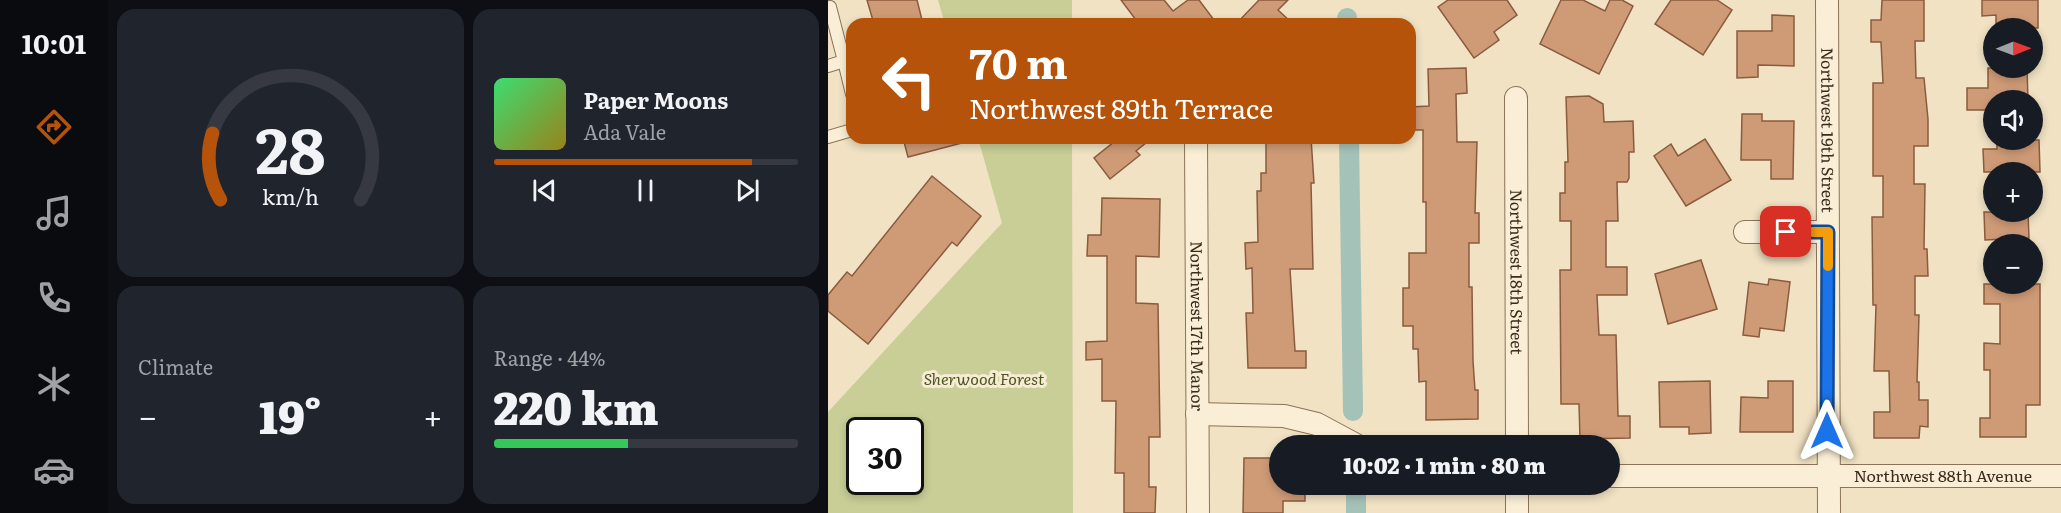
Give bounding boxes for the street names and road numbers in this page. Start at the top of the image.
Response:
street label: Northwest 19th Street [1816,47,1841,213]
street label: Northwest 18th Street [1505,189,1530,355]
street label: Northwest 17th Manor [1186,241,1210,412]
street label: Northwest 88th Avenue [1854,463,2032,487]

